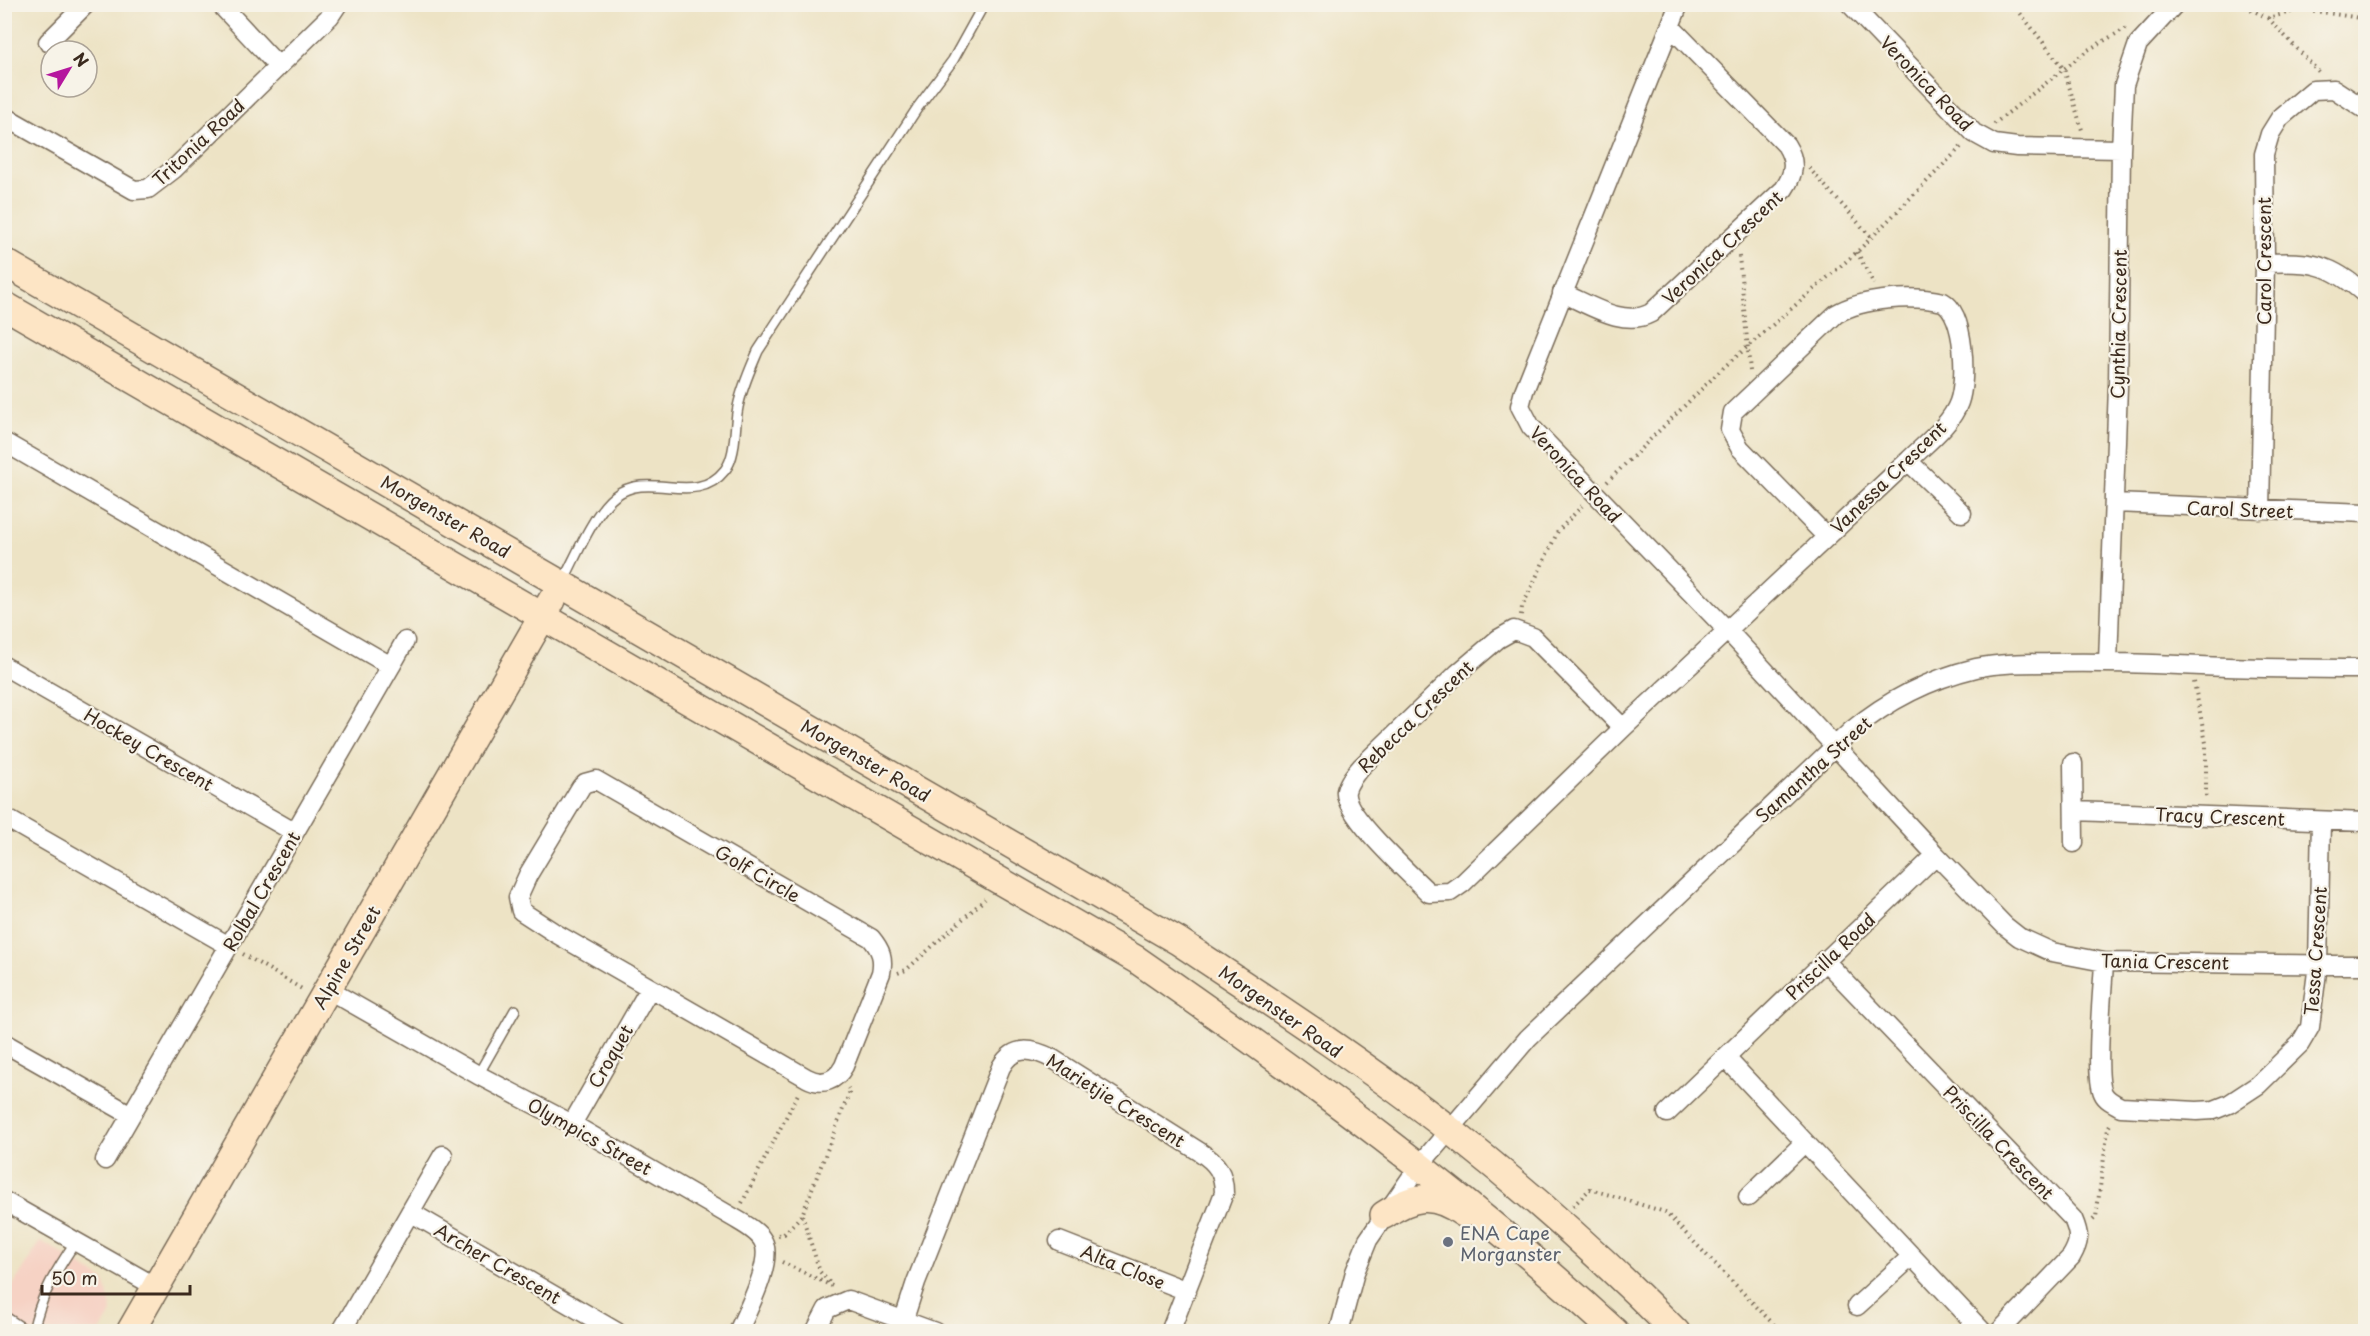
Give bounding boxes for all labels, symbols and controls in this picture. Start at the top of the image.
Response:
street label: Veronica Road [1874,29,1980,137]
north arrow [39,39,99,99]
text: N [68,47,95,72]
street label: Tritonia Road [146,92,250,192]
street label: Veronica Crescent [1656,184,1788,310]
street label: Carol Crescent [2250,197,2277,325]
street label: Cynthia Crescent [2103,249,2133,399]
street label: Vanessa Crescent [1824,415,1952,539]
street label: Veronica Road [1524,420,1628,528]
street label: Morgenster Road [376,468,516,564]
street label: Carol Street [2186,494,2294,524]
street label: Rebecca Crescent [1351,653,1479,779]
street label: Hockey Crescent [79,701,219,797]
street label: Samantha Street [1749,709,1877,829]
street label: Morgenster Road [796,712,936,808]
street label: Tracy Crescent [2155,800,2285,832]
street label: Rolbal Crescent [216,826,306,956]
street label: Golf Circle [710,838,806,908]
street label: Tessa Crescent [2297,885,2333,1017]
street label: Alpine Street [305,900,387,1014]
street label: Priscilla Road [1779,906,1881,1006]
street label: Tania Crescent [2101,946,2229,976]
street label: Morgenster Road [1214,958,1348,1064]
street label: Croquet [581,1019,639,1093]
street label: Marietjie Crescent [1041,1046,1191,1154]
street label: Priscilla Crescent [1937,1079,2061,1205]
street label: Olympics Street [523,1091,657,1181]
street label: Archer Crescent [430,1216,566,1310]
place label: ENA Cape Morganster [1460,1219,1562,1267]
marker: ENA Cape Morganster [1441,1235,1455,1249]
street label: Alta Close [1077,1237,1169,1295]
scale bar [42,1258,190,1296]
text: 50 m [51,1264,98,1291]

